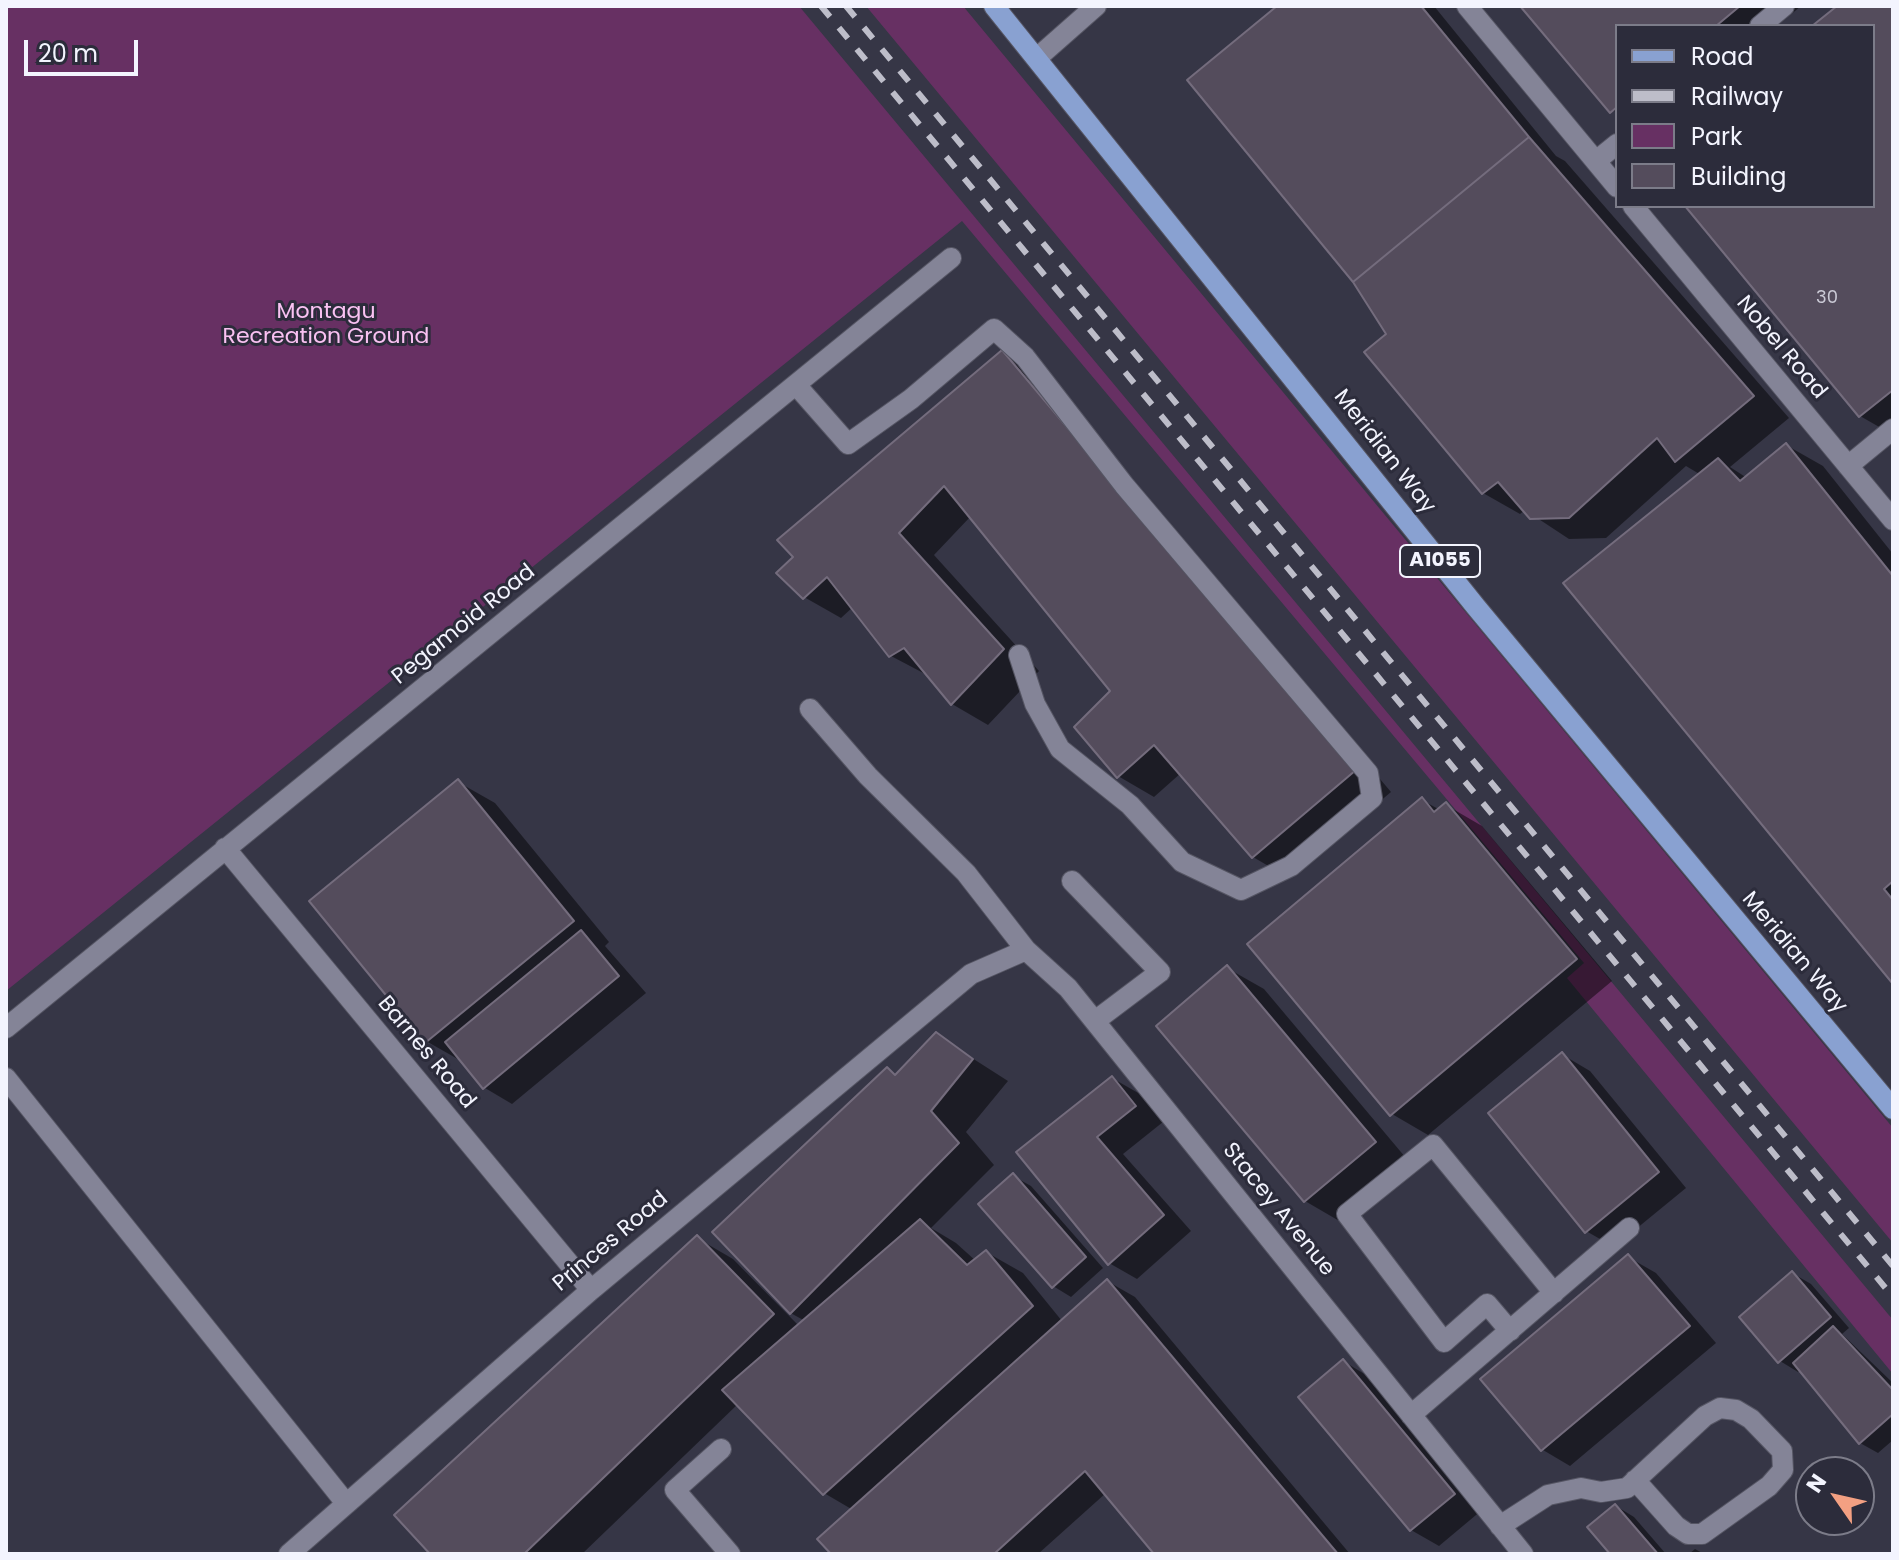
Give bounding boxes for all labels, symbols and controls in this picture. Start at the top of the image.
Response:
scale bar [28,24,142,74]
legend [1615,24,1875,208]
text: 20 m [38,37,98,70]
text: Road [1691,40,1753,73]
text: Railway [1691,80,1783,113]
text: Park [1691,120,1742,153]
text: Building [1691,160,1787,193]
house number: 30 [1816,287,1838,309]
street label: Nobel Road [1730,291,1832,405]
park label: Montagu Recreation Ground [223,299,429,350]
street label: Meridian Way [1327,385,1441,519]
road number: A1055 [1400,545,1480,577]
street label: Pegamoid Road [387,559,541,691]
street label: Meridian Way [1736,887,1852,1019]
street label: Barnes Road [371,991,481,1115]
street label: Stacey Avenue [1216,1138,1340,1282]
street label: Princes Road [548,1186,674,1298]
north arrow [1795,1456,1875,1536]
text: N [1799,1468,1834,1499]

